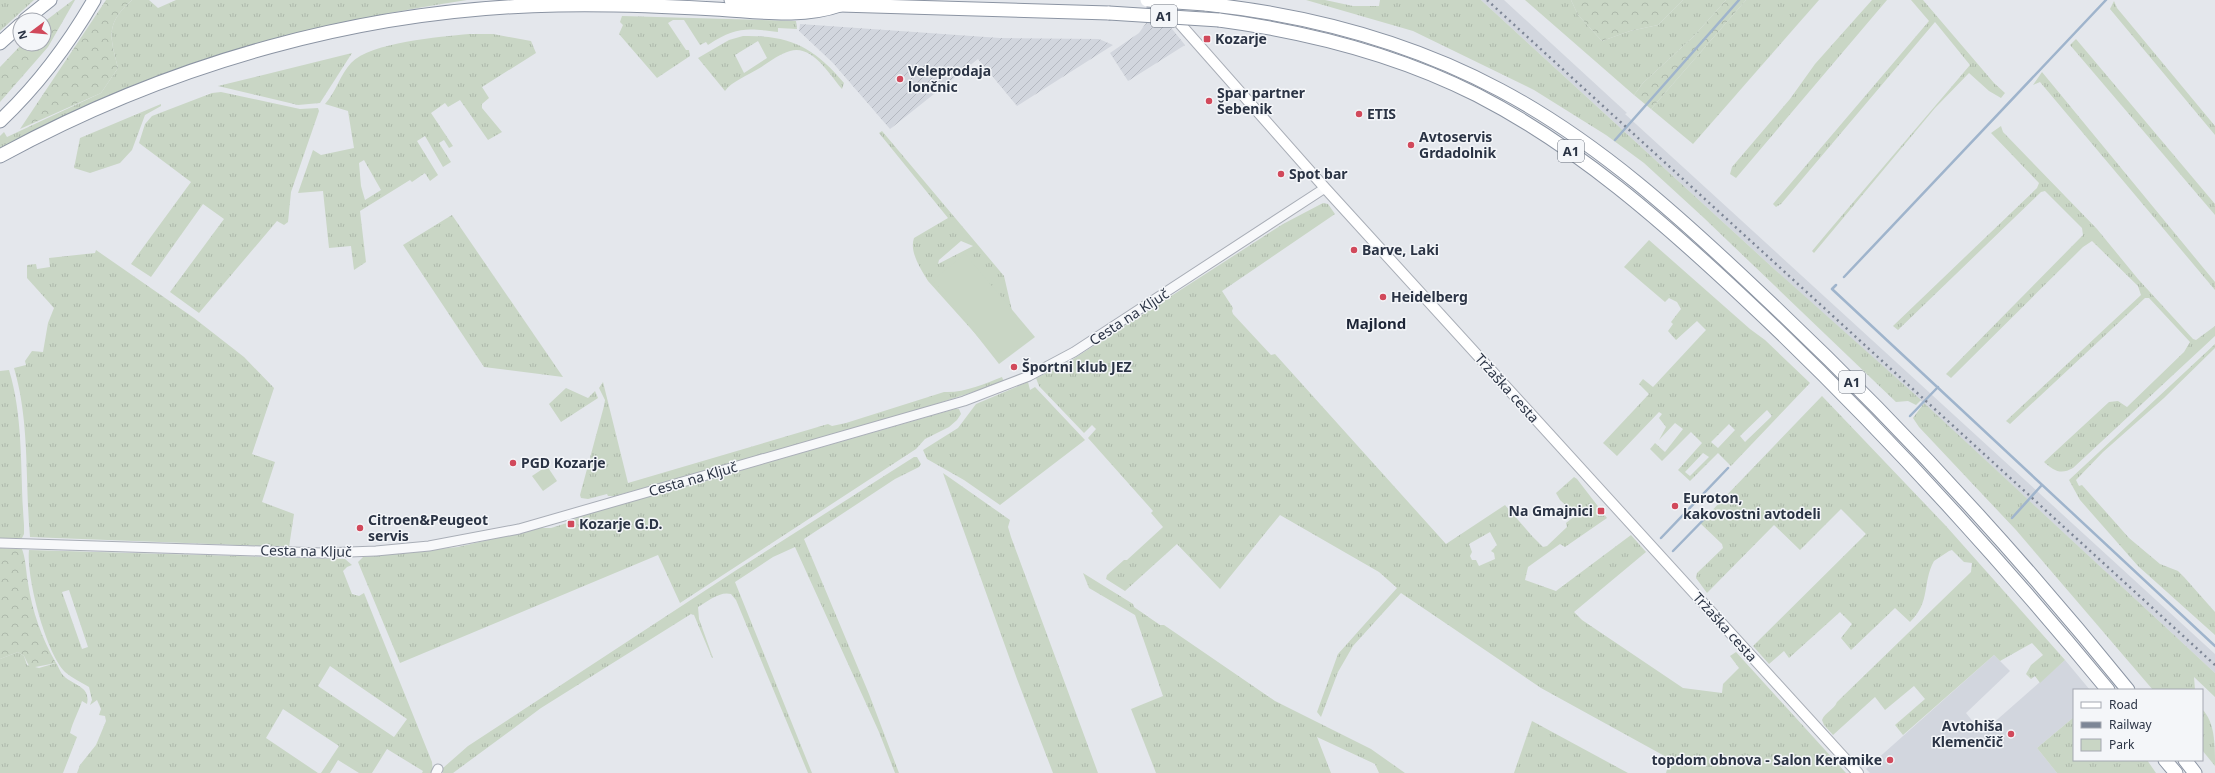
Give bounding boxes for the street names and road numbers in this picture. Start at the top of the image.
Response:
road number: A1 [1151,5,1177,27]
road number: A1 [1558,140,1584,162]
street label: Cesta na Ključ [1085,284,1172,349]
street label: Tržaška cesta [1471,349,1544,426]
road number: A1 [1839,371,1865,393]
street label: Cesta na Ključ [646,457,740,500]
street label: Cesta na Ključ [260,540,352,561]
street label: Tržaška cesta [1689,588,1762,665]

